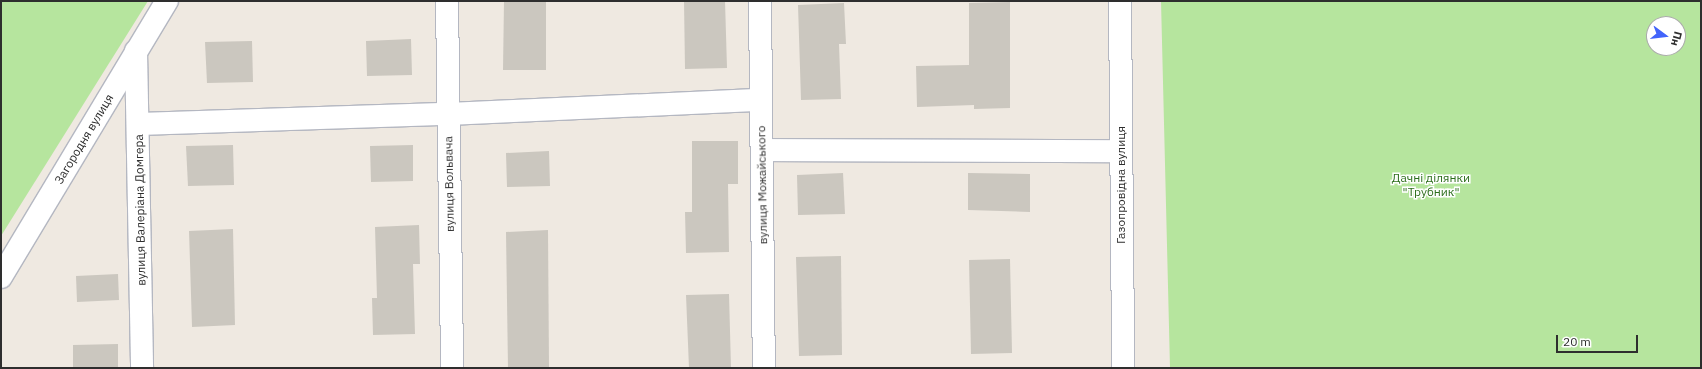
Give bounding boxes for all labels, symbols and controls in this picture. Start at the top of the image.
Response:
north arrow [1646,16,1686,56]
text: Пн [1668,30,1685,48]
street label: Загородня вулиця [52,91,116,187]
street label: вулиця Можайського [754,126,770,244]
street label: Газопровідна вулиця [1114,126,1128,244]
street label: вулиця Валеріана Домгера [131,134,149,286]
street label: вулиця Вольвача [441,136,457,232]
park label: Дачні ділянки "Трубник" [1392,171,1470,199]
scale bar [1558,327,1640,353]
text: 20 m [1563,334,1591,349]

